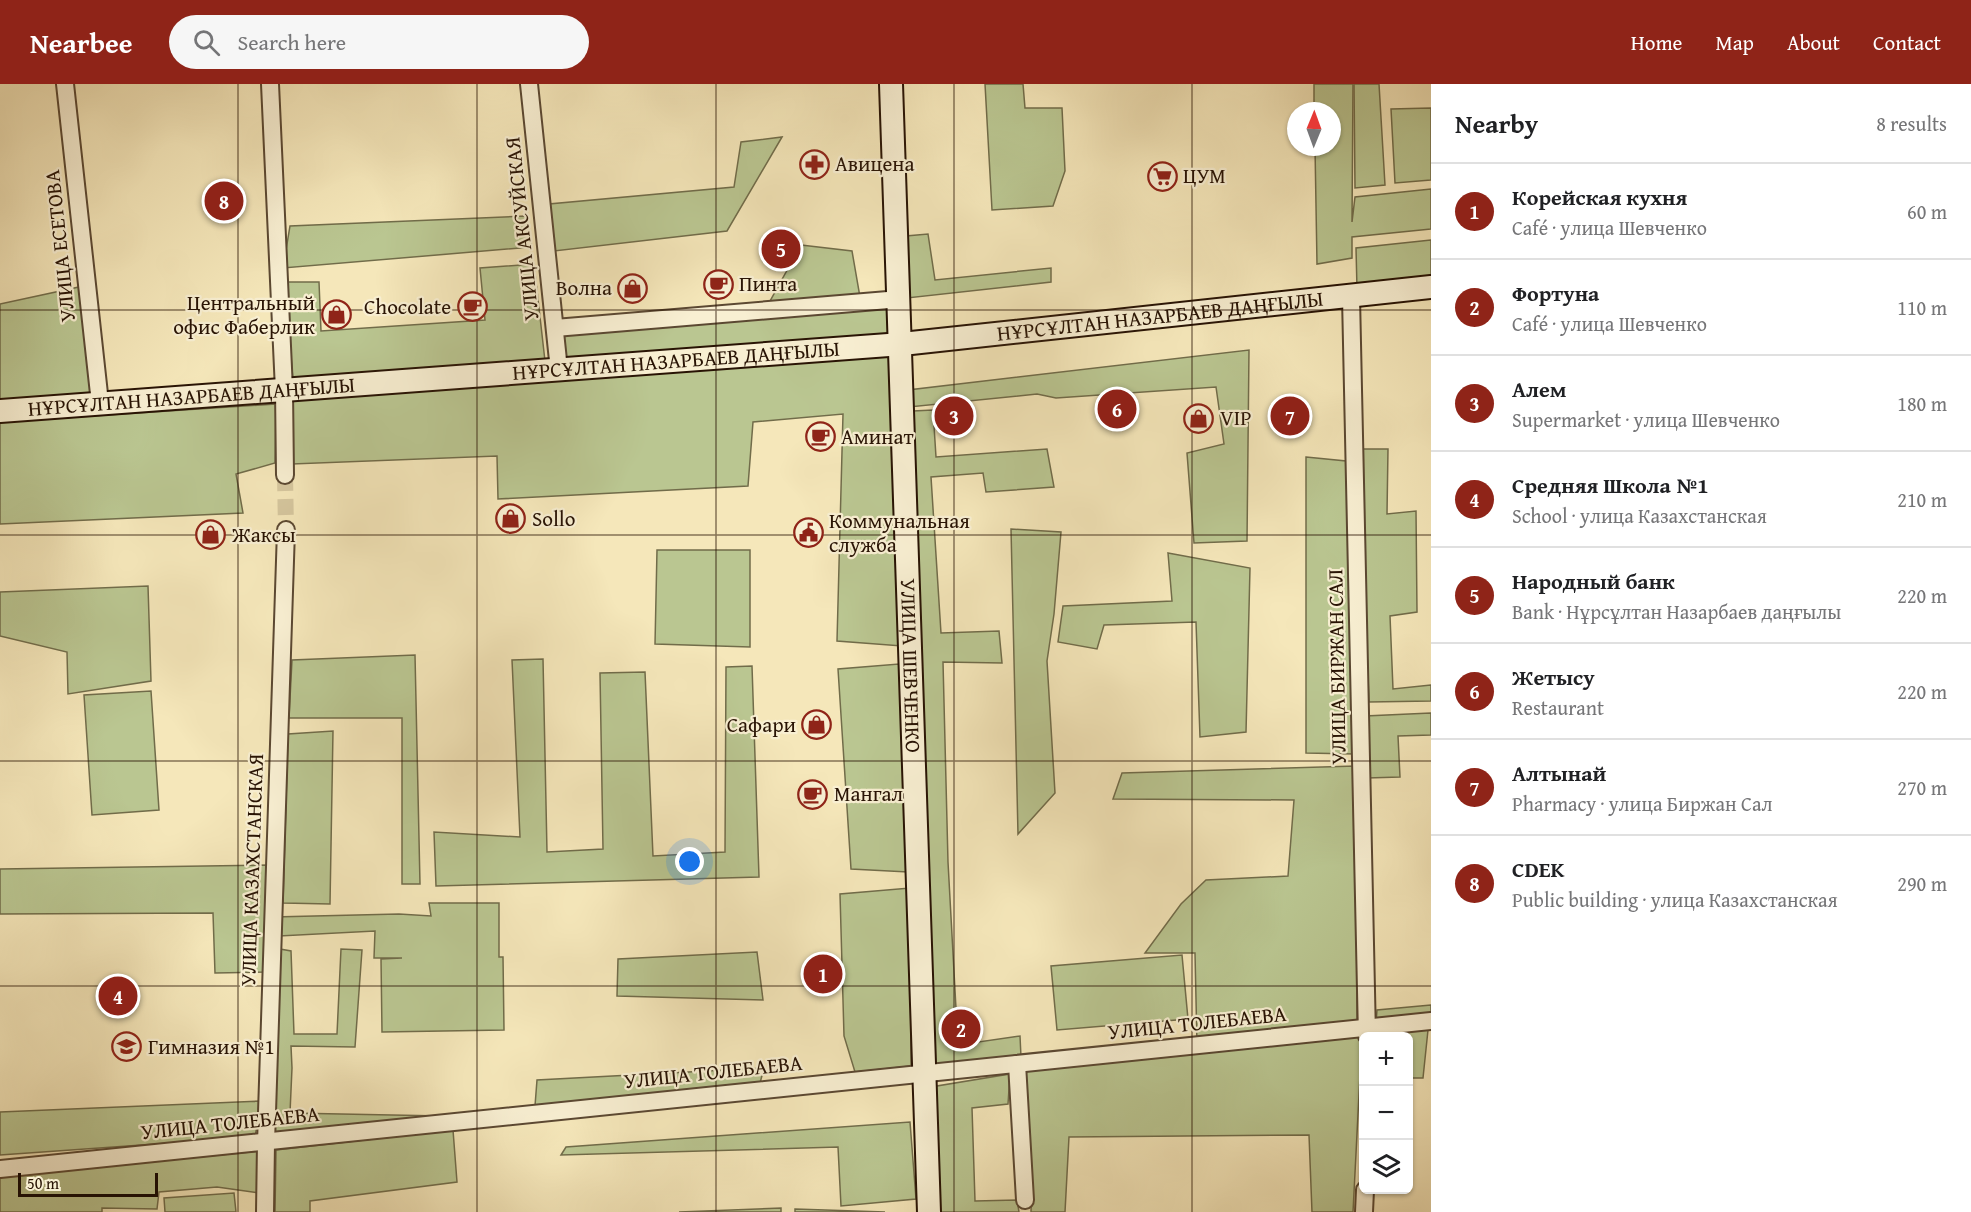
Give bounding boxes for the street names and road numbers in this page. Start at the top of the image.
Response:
street label: УЛИЦА АКСУЙСКАЯ [496,136,547,322]
street label: УЛИЦА ЕСЕТОВА [36,168,83,324]
street label: НҰРСҰЛТАН НАЗАРБАЕВ ДАҢҒЫЛЫ [995,283,1325,349]
street label: НҰРСҰЛТАН НАЗАРБАЕВ ДАҢҒЫЛЫ [511,333,841,388]
street label: НҰРСҰЛТАН НАЗАРБАЕВ ДАҢҒЫЛЫ [27,369,356,424]
street label: УЛИЦА БИРЖАН САЛ [1319,569,1354,765]
street label: УЛИЦА ШЕВЧЕНКО [893,578,929,753]
street label: УЛИЦА КАЗАХСТАНСКАЯ [232,753,271,987]
street label: УЛИЦА ТОЛЕБАЕВА [1106,998,1288,1047]
street label: УЛИЦА ТОЛЕБАЕВА [622,1047,804,1096]
street label: УЛИЦА ТОЛЕБАЕВА [139,1098,321,1147]

